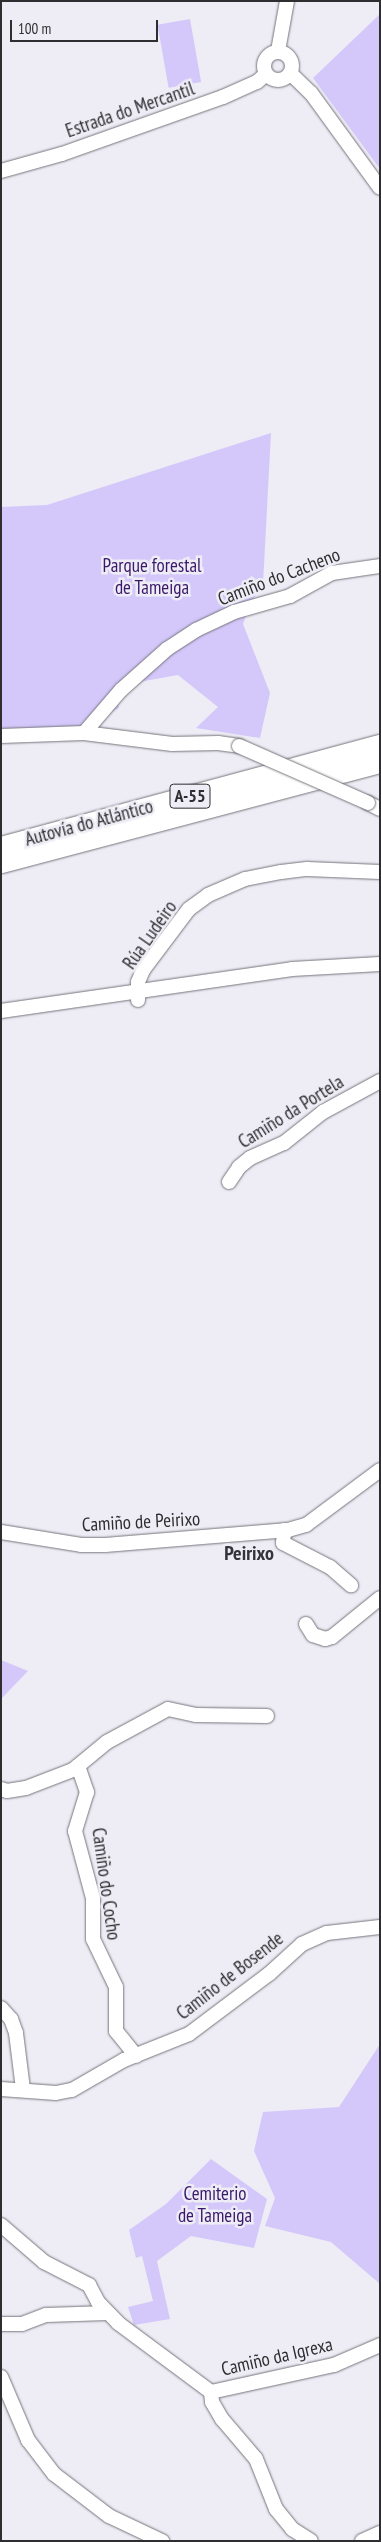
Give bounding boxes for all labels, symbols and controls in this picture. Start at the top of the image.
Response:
scale bar [12,10,160,42]
text: 100 m [18,19,51,38]
street label: Estrada do Mercantil [63,77,197,143]
street label: Camiño do Cacheno [215,543,343,611]
park label: Parque forestal de Tameiga [103,555,201,599]
road number: A-55 [169,780,211,811]
street label: Autovía do Atlántico [22,795,156,851]
street label: Rúa Ludeiro [118,896,182,974]
street label: Camiño da Portela [234,1071,348,1153]
street label: Camiño de Peirixo [81,1508,201,1536]
district label: Peirixo [224,1541,274,1565]
street label: Camiño do Cocho [87,1826,125,1942]
street label: Camiño de Bosende [172,1927,288,2025]
park label: Cemiterio de Tameiga [178,2183,252,2227]
street label: Camiño da Igrexa [219,2333,335,2381]

